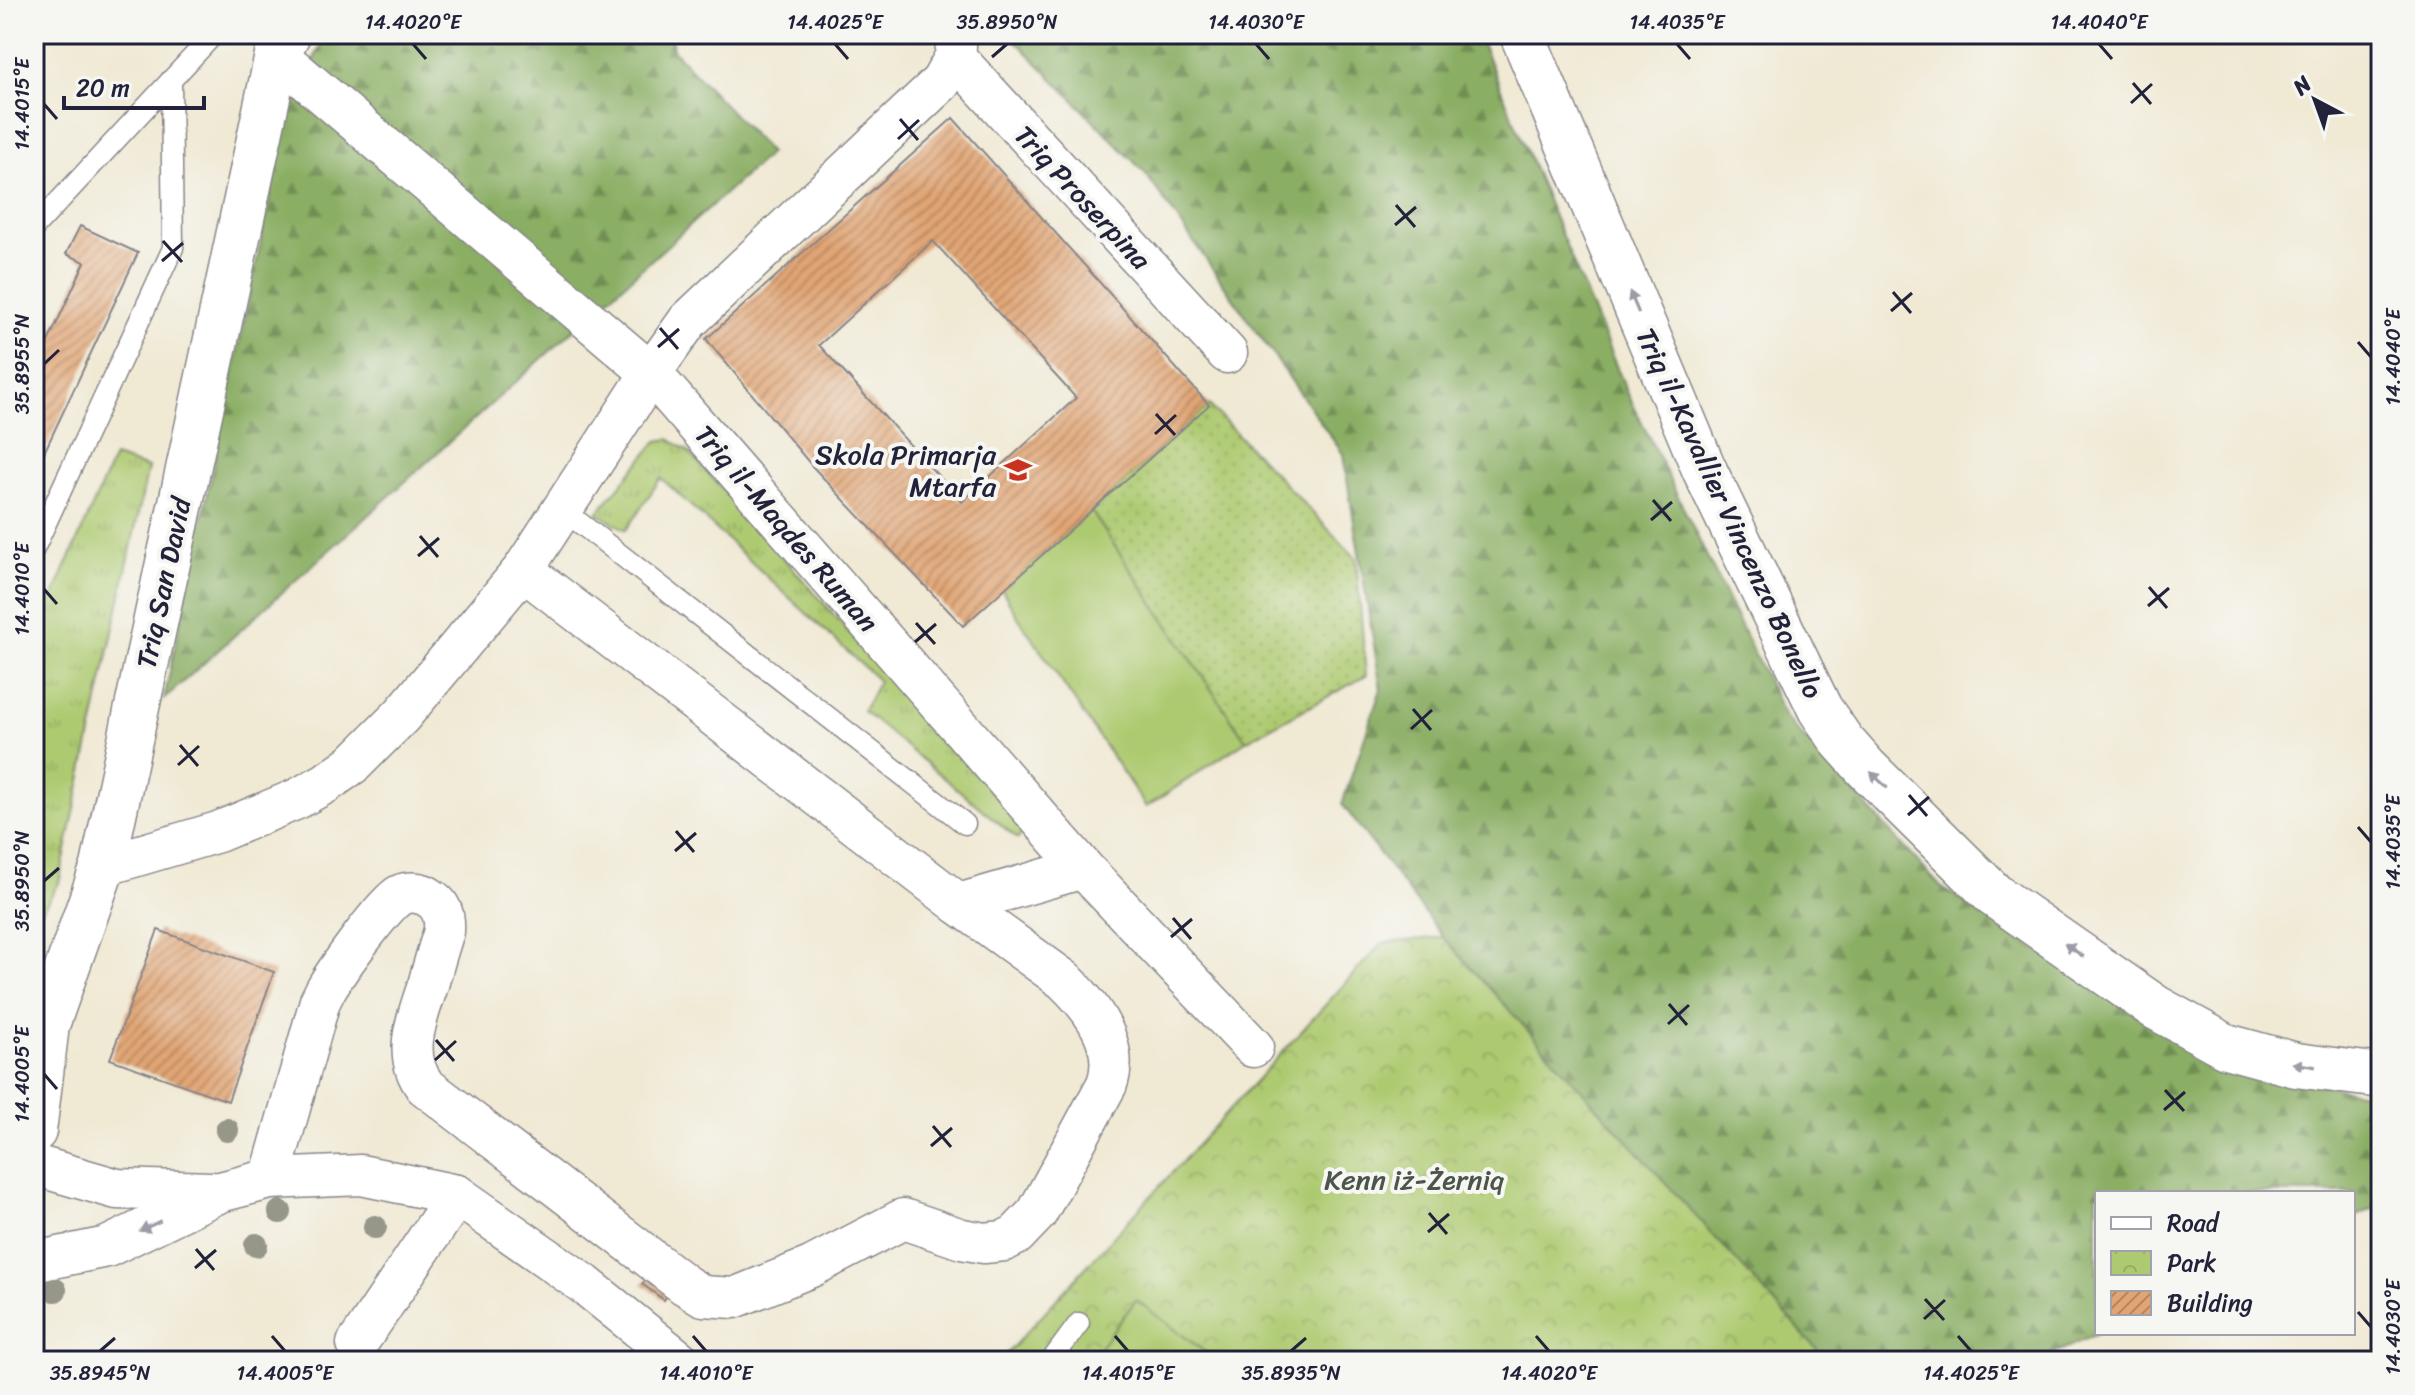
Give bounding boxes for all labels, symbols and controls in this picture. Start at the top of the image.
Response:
text: 14.4020°E [365,5,463,40]
text: 14.4025°E [787,5,885,40]
text: 35.8950°N [957,5,1058,40]
text: 14.4030°E [1208,5,1306,40]
text: 14.4035°E [1629,5,1726,40]
text: 14.4040°E [2050,5,2149,40]
text: 14.4015°E [5,56,40,150]
scale bar [64,60,204,110]
north arrow [2275,60,2355,140]
text: N [2283,65,2321,106]
text: 20 m [76,67,130,109]
street label: Triq Proserpina [1002,113,1164,282]
one-way arrow [1628,290,1641,314]
text: 14.4040°E [2376,307,2411,406]
text: 35.8955°N [5,314,40,414]
street label: Triq il-Kavallier Vincenzo Bonello [1622,319,1837,707]
street label: Triq il-Maqdes Ruman [682,413,891,644]
place label: Skola Primarja Mtarfa [815,430,997,511]
school or university icon: Skola Primarja Mtarfa [1003,455,1033,485]
street label: Triq San David [121,491,206,673]
text: 14.4010°E [5,541,40,636]
one-way arrow [1870,772,1889,790]
text: 14.4035°E [2376,793,2411,890]
text: 35.8950°N [5,830,40,931]
one-way arrow [2063,943,2084,958]
text: 14.4005°E [5,1024,40,1122]
one-way arrow [2291,1059,2316,1071]
park label: Kenn iż-Żerniq [1324,1155,1504,1204]
legend [2095,1191,2355,1335]
text: Road [2167,1202,2221,1244]
one-way arrow [138,1219,162,1233]
text: Park [2167,1242,2216,1284]
text: 14.4030°E [2376,1277,2411,1375]
text: Building [2167,1282,2253,1324]
text: 35.8945°N [50,1356,150,1391]
text: 14.4005°E [237,1356,335,1391]
text: 14.4010°E [659,1356,754,1391]
text: 14.4015°E [1082,1356,1176,1391]
text: 35.8935°N [1241,1356,1341,1391]
text: 14.4020°E [1501,1356,1599,1391]
text: 14.4025°E [1923,1356,2021,1391]

